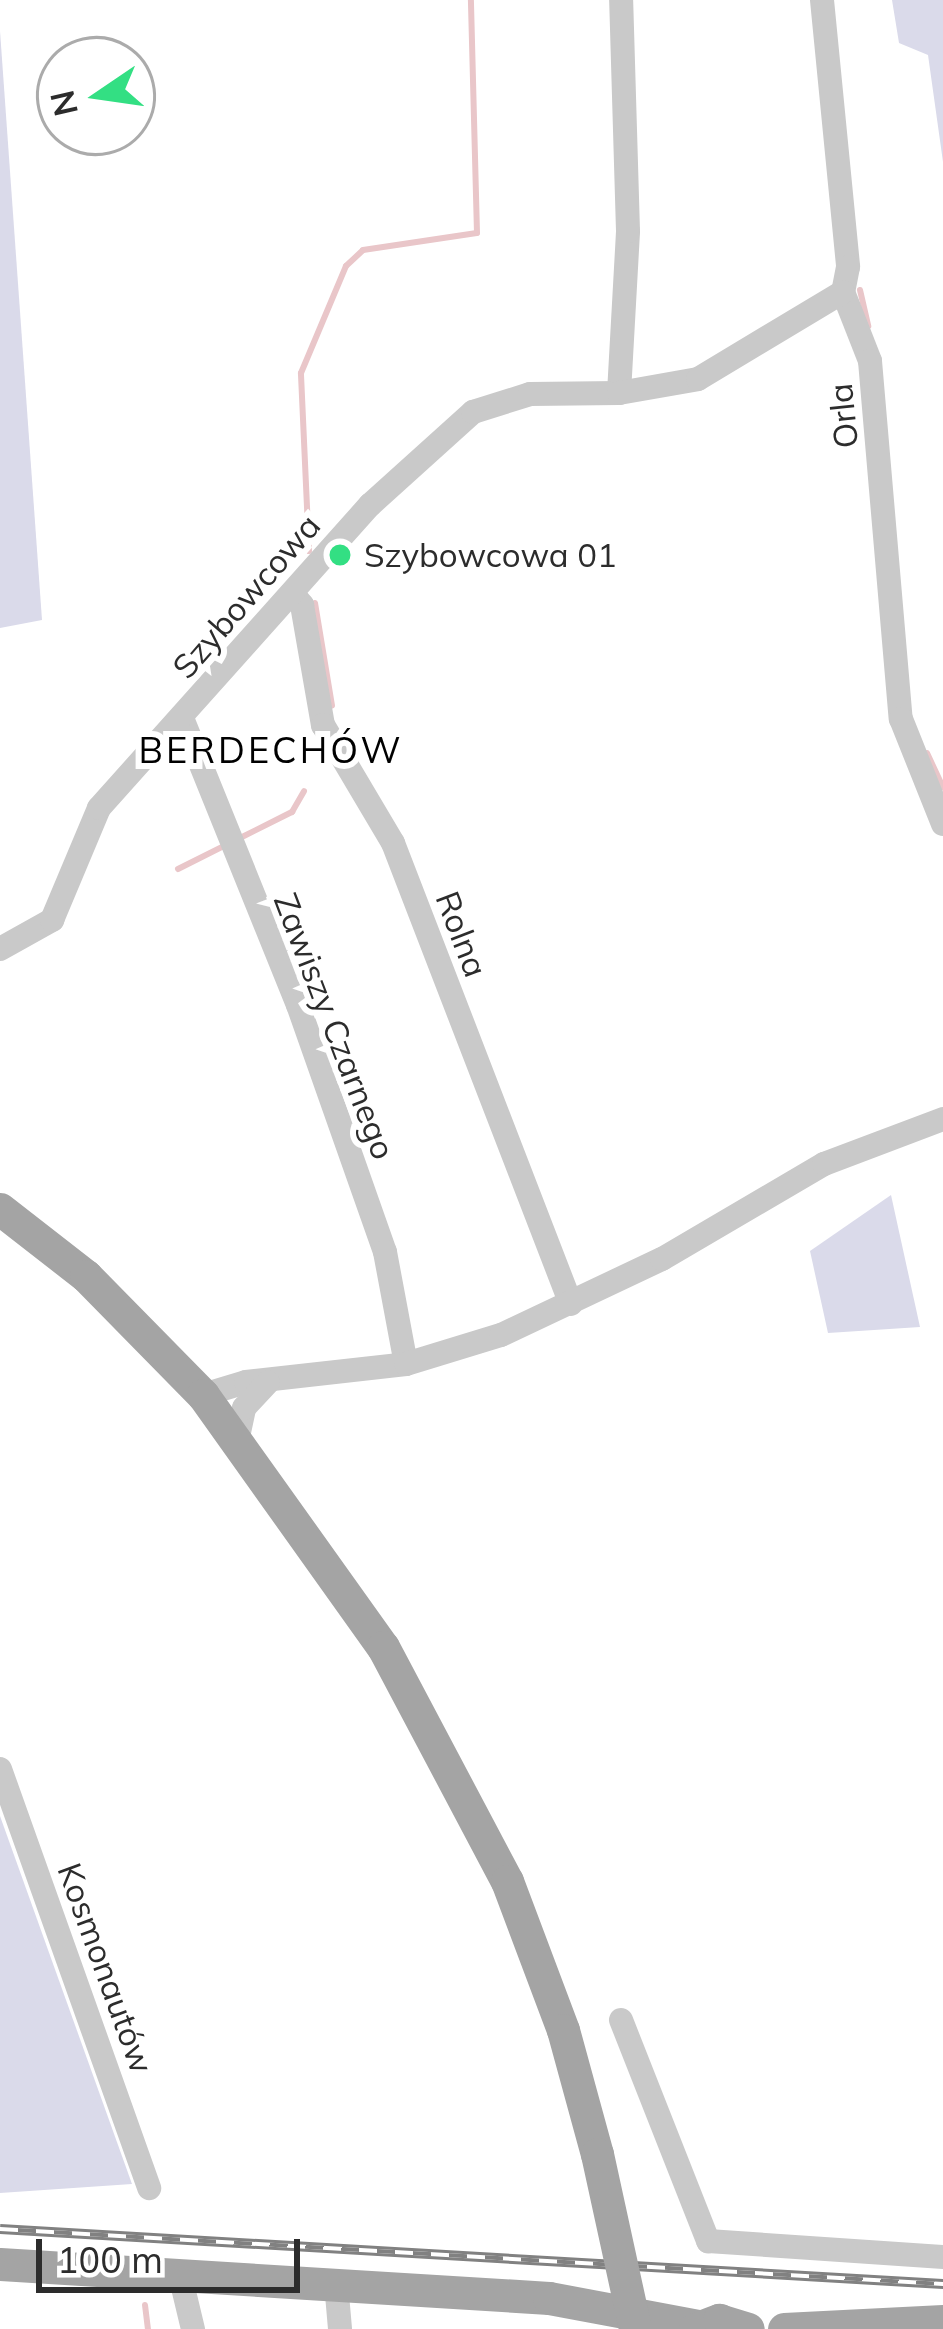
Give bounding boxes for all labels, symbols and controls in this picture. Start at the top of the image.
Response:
north arrow [36,36,156,156]
text: N [41,87,86,120]
street label: Orla [820,382,866,450]
street label: Szybowcowa [164,506,328,686]
place label: Szybowcowa 01 [364,535,617,575]
marker: Szybowcowa 01 [327,542,353,568]
district label: BERDECHÓW [139,728,403,772]
street label: Rolna [428,886,496,982]
street label: Zawiszy Czarnego [266,887,404,1165]
street label: Kosmonautów [50,1858,162,2078]
scale bar [42,2215,306,2289]
text: 100 m [57,2237,163,2282]

